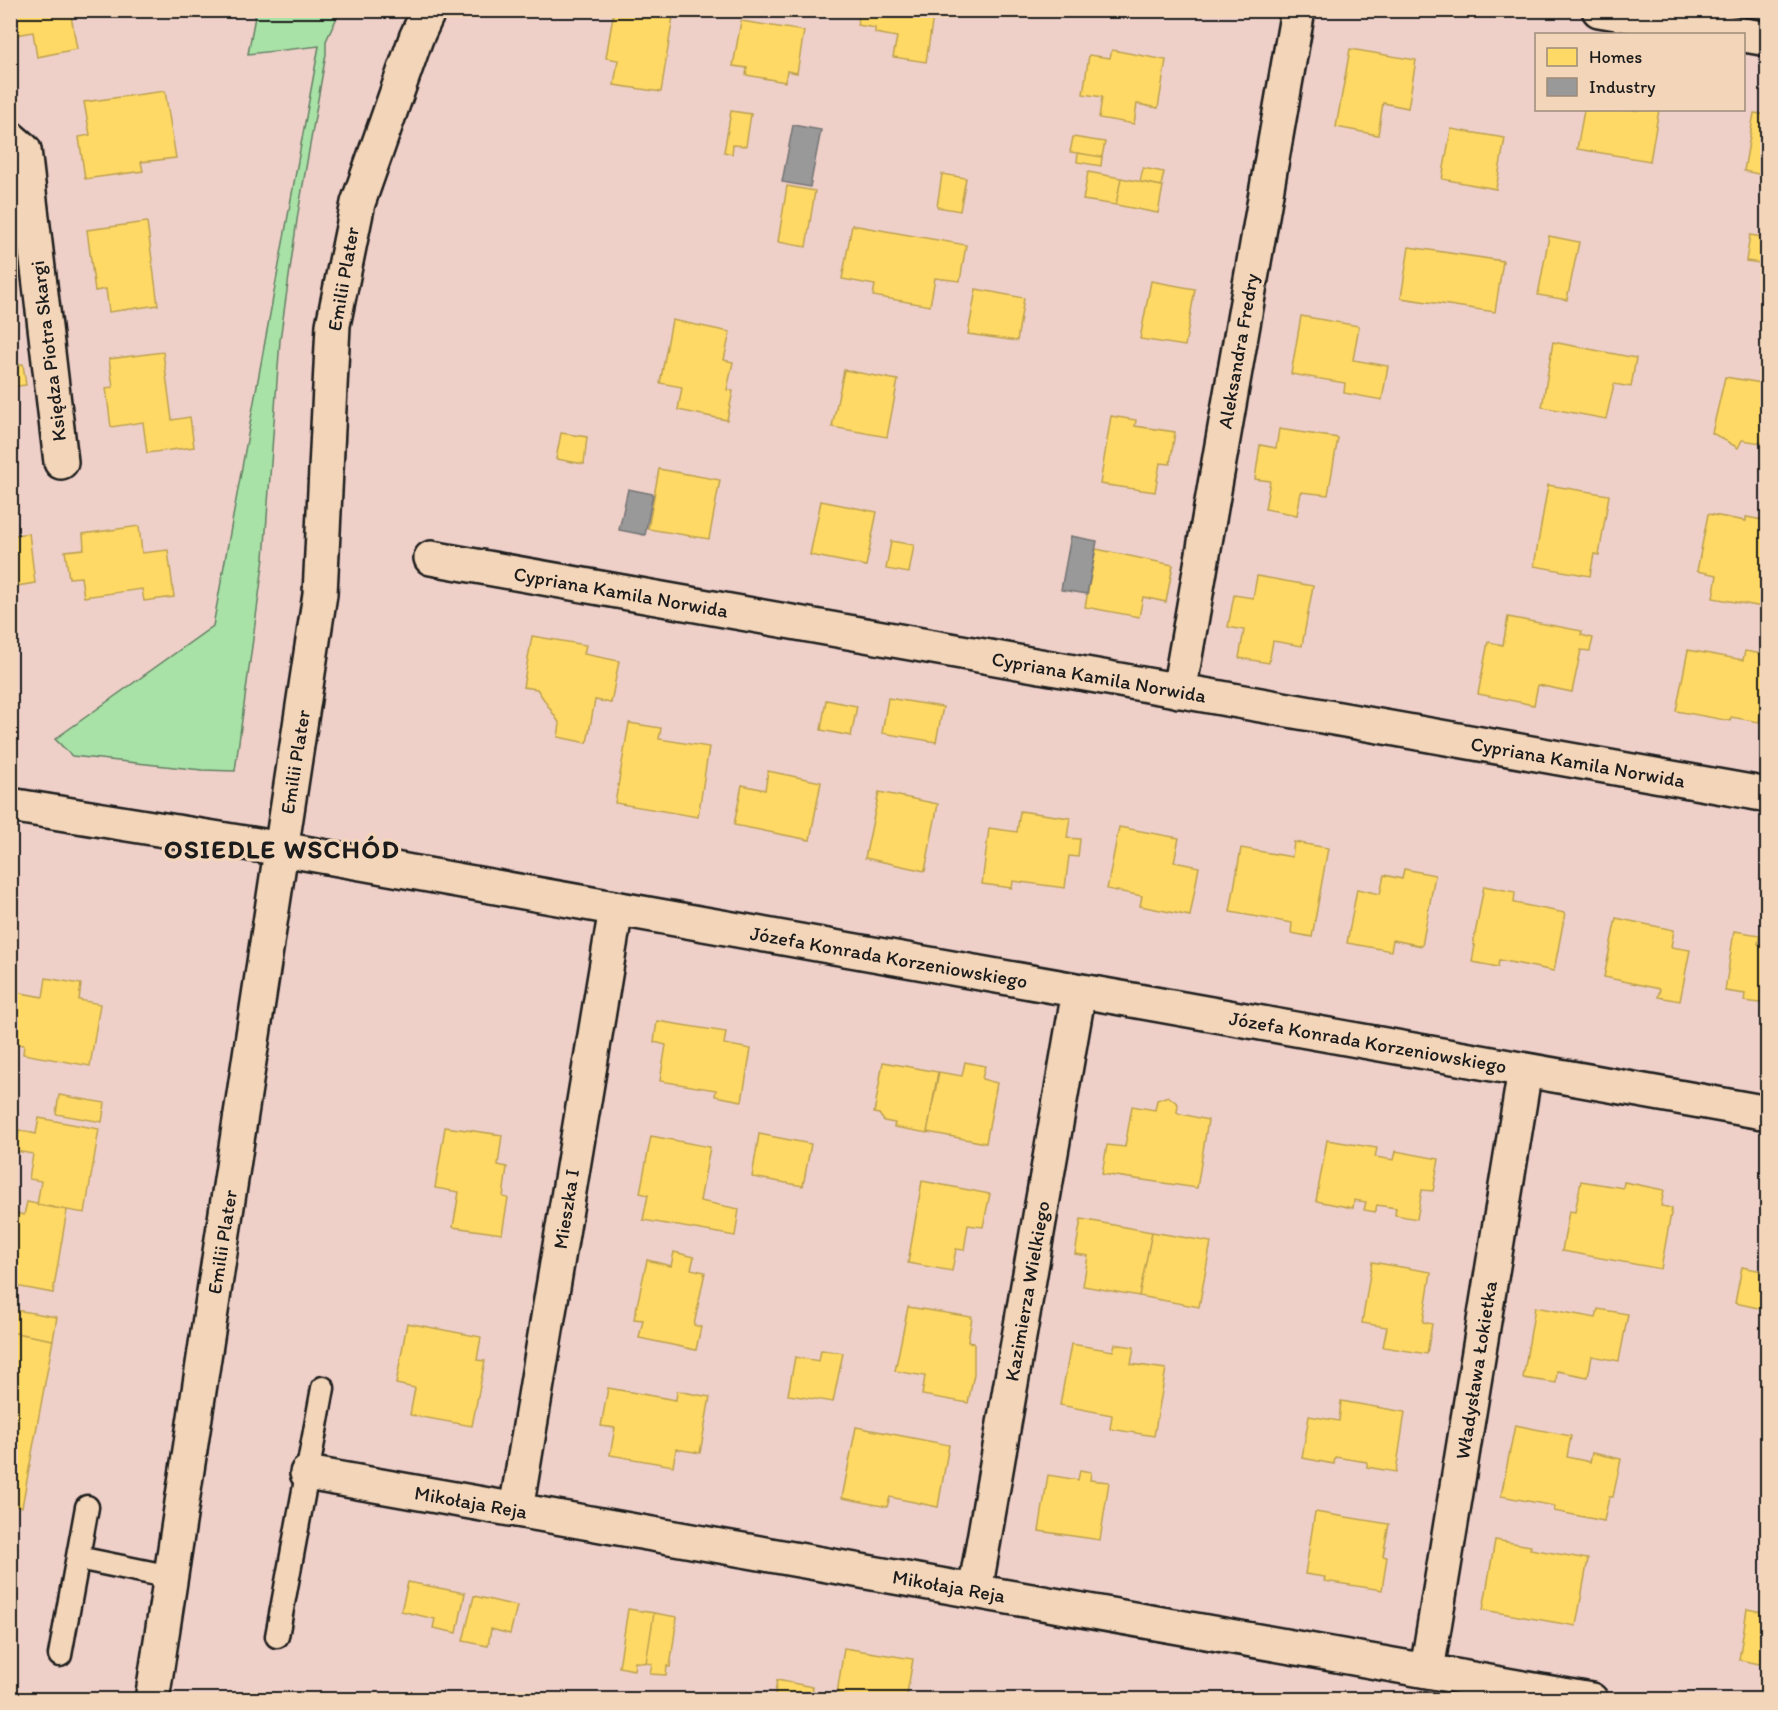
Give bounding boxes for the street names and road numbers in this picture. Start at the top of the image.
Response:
street label: Emilii Plater [322,225,364,333]
street label: Księdza Piotra Skargi [25,259,71,443]
street label: Aleksandra Fredry [1213,271,1264,431]
street label: Cypriana Kamila Norwida [512,561,731,623]
street label: Cypriana Kamila Norwida [990,646,1209,708]
street label: Emilii Plater [275,708,315,816]
street label: Cypriana Kamila Norwida [1469,731,1688,793]
street label: Józefa Konrada Korzeniowskiego [748,921,1030,993]
street label: Józefa Konrada Korzeniowskiego [1227,1006,1509,1078]
street label: Mieszka I [548,1167,584,1251]
street label: Emilii Plater [202,1188,242,1296]
street label: Kazimierza Wielkiego [999,1199,1055,1383]
street label: Władysława Łokietka [1450,1278,1502,1461]
street label: Mikołaja Reja [413,1480,530,1524]
street label: Mikołaja Reja [891,1564,1008,1608]

